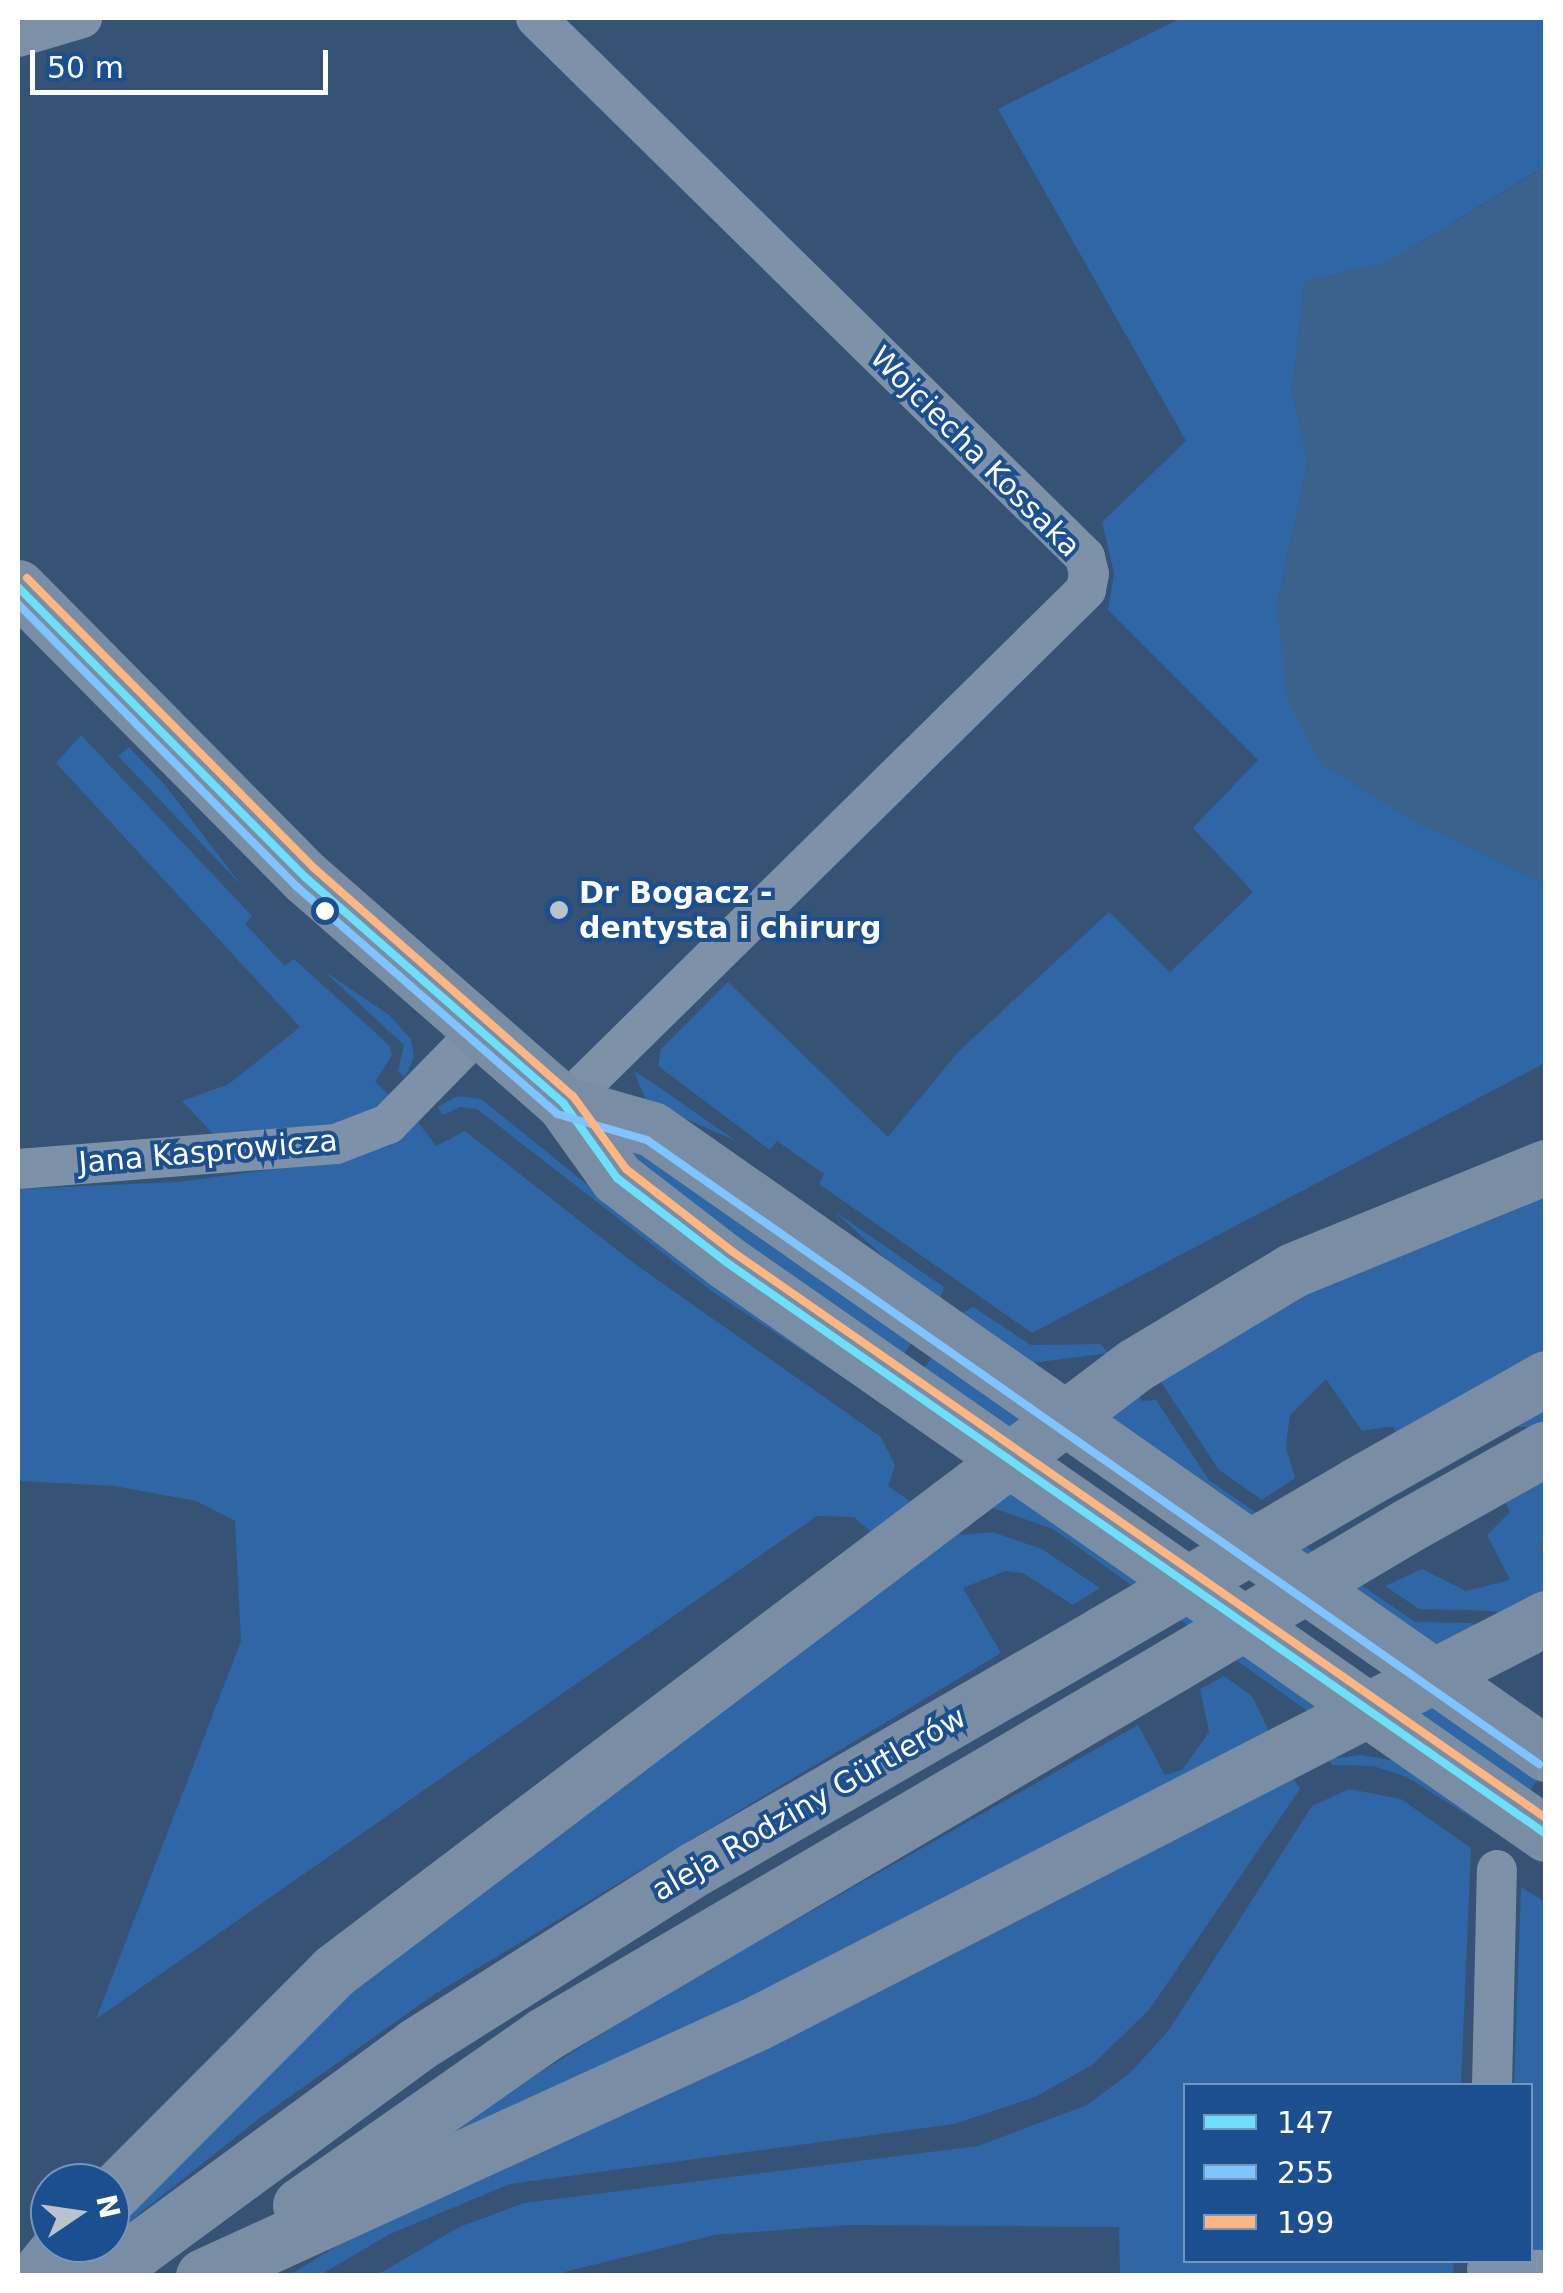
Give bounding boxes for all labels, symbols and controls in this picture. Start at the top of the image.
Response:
scale bar [35,30,332,92]
text: 50 m [47,50,124,85]
street label: Wojciecha Kossaka [862,339,1088,565]
place label: Dr Bogacz - dentysta i chirurg [579,875,882,946]
marker: Dr Bogacz - dentysta i chirurg [548,899,570,921]
unlabelled marker [315,901,335,921]
street label: Jana Kasprowicza [77,1123,339,1181]
street label: aleja Rodziny Gürtlerów [646,1699,972,1909]
legend [1183,2083,1533,2263]
text: 147 [1277,2105,1334,2140]
text: 255 [1277,2155,1334,2190]
north arrow [30,2163,130,2263]
text: N [89,2191,126,2222]
text: 199 [1277,2205,1334,2240]

